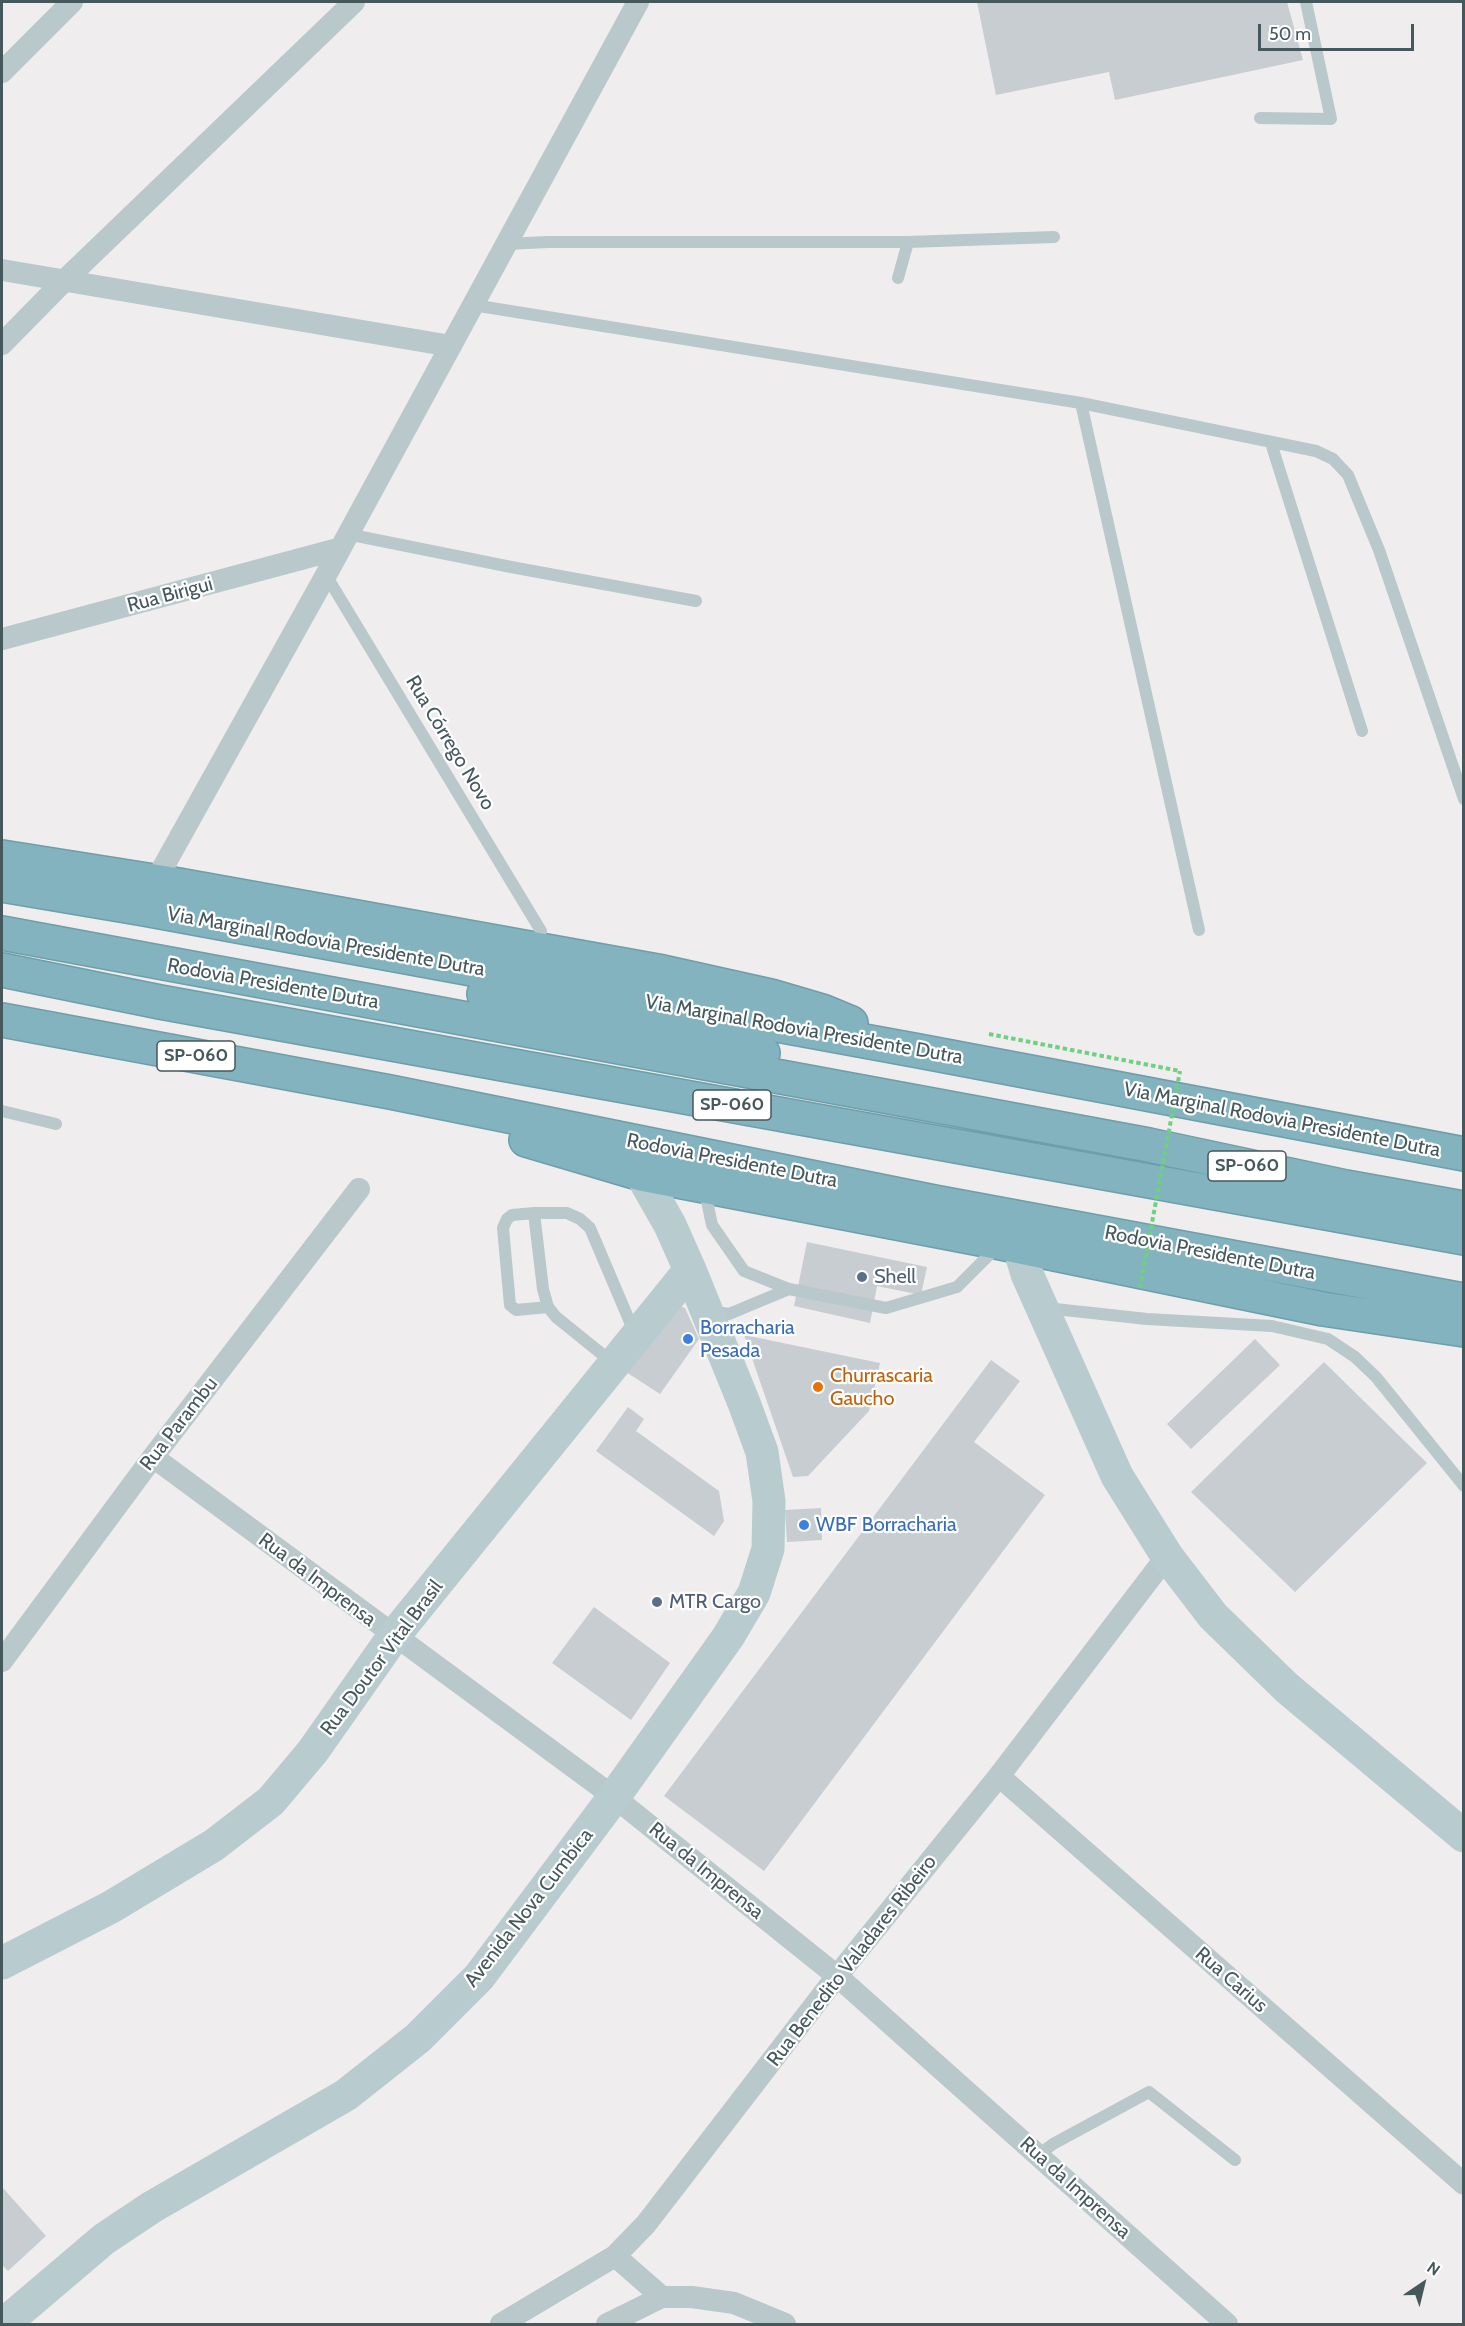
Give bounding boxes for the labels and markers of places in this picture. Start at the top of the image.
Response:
place label: Shell [874,1265,916,1289]
marker: Shell [855,1270,869,1284]
place label: Borracharia Pesada [700,1316,795,1363]
marker: Borracharia Pesada [681,1332,695,1346]
place label: Churrascaria Gaucho [830,1364,933,1411]
marker: Churrascaria Gaucho [811,1380,825,1394]
place label: WBF Borracharia [816,1513,957,1537]
marker: WBF Borracharia [797,1518,811,1532]
place label: MTR Cargo [669,1590,761,1614]
marker: MTR Cargo [650,1595,664,1609]

